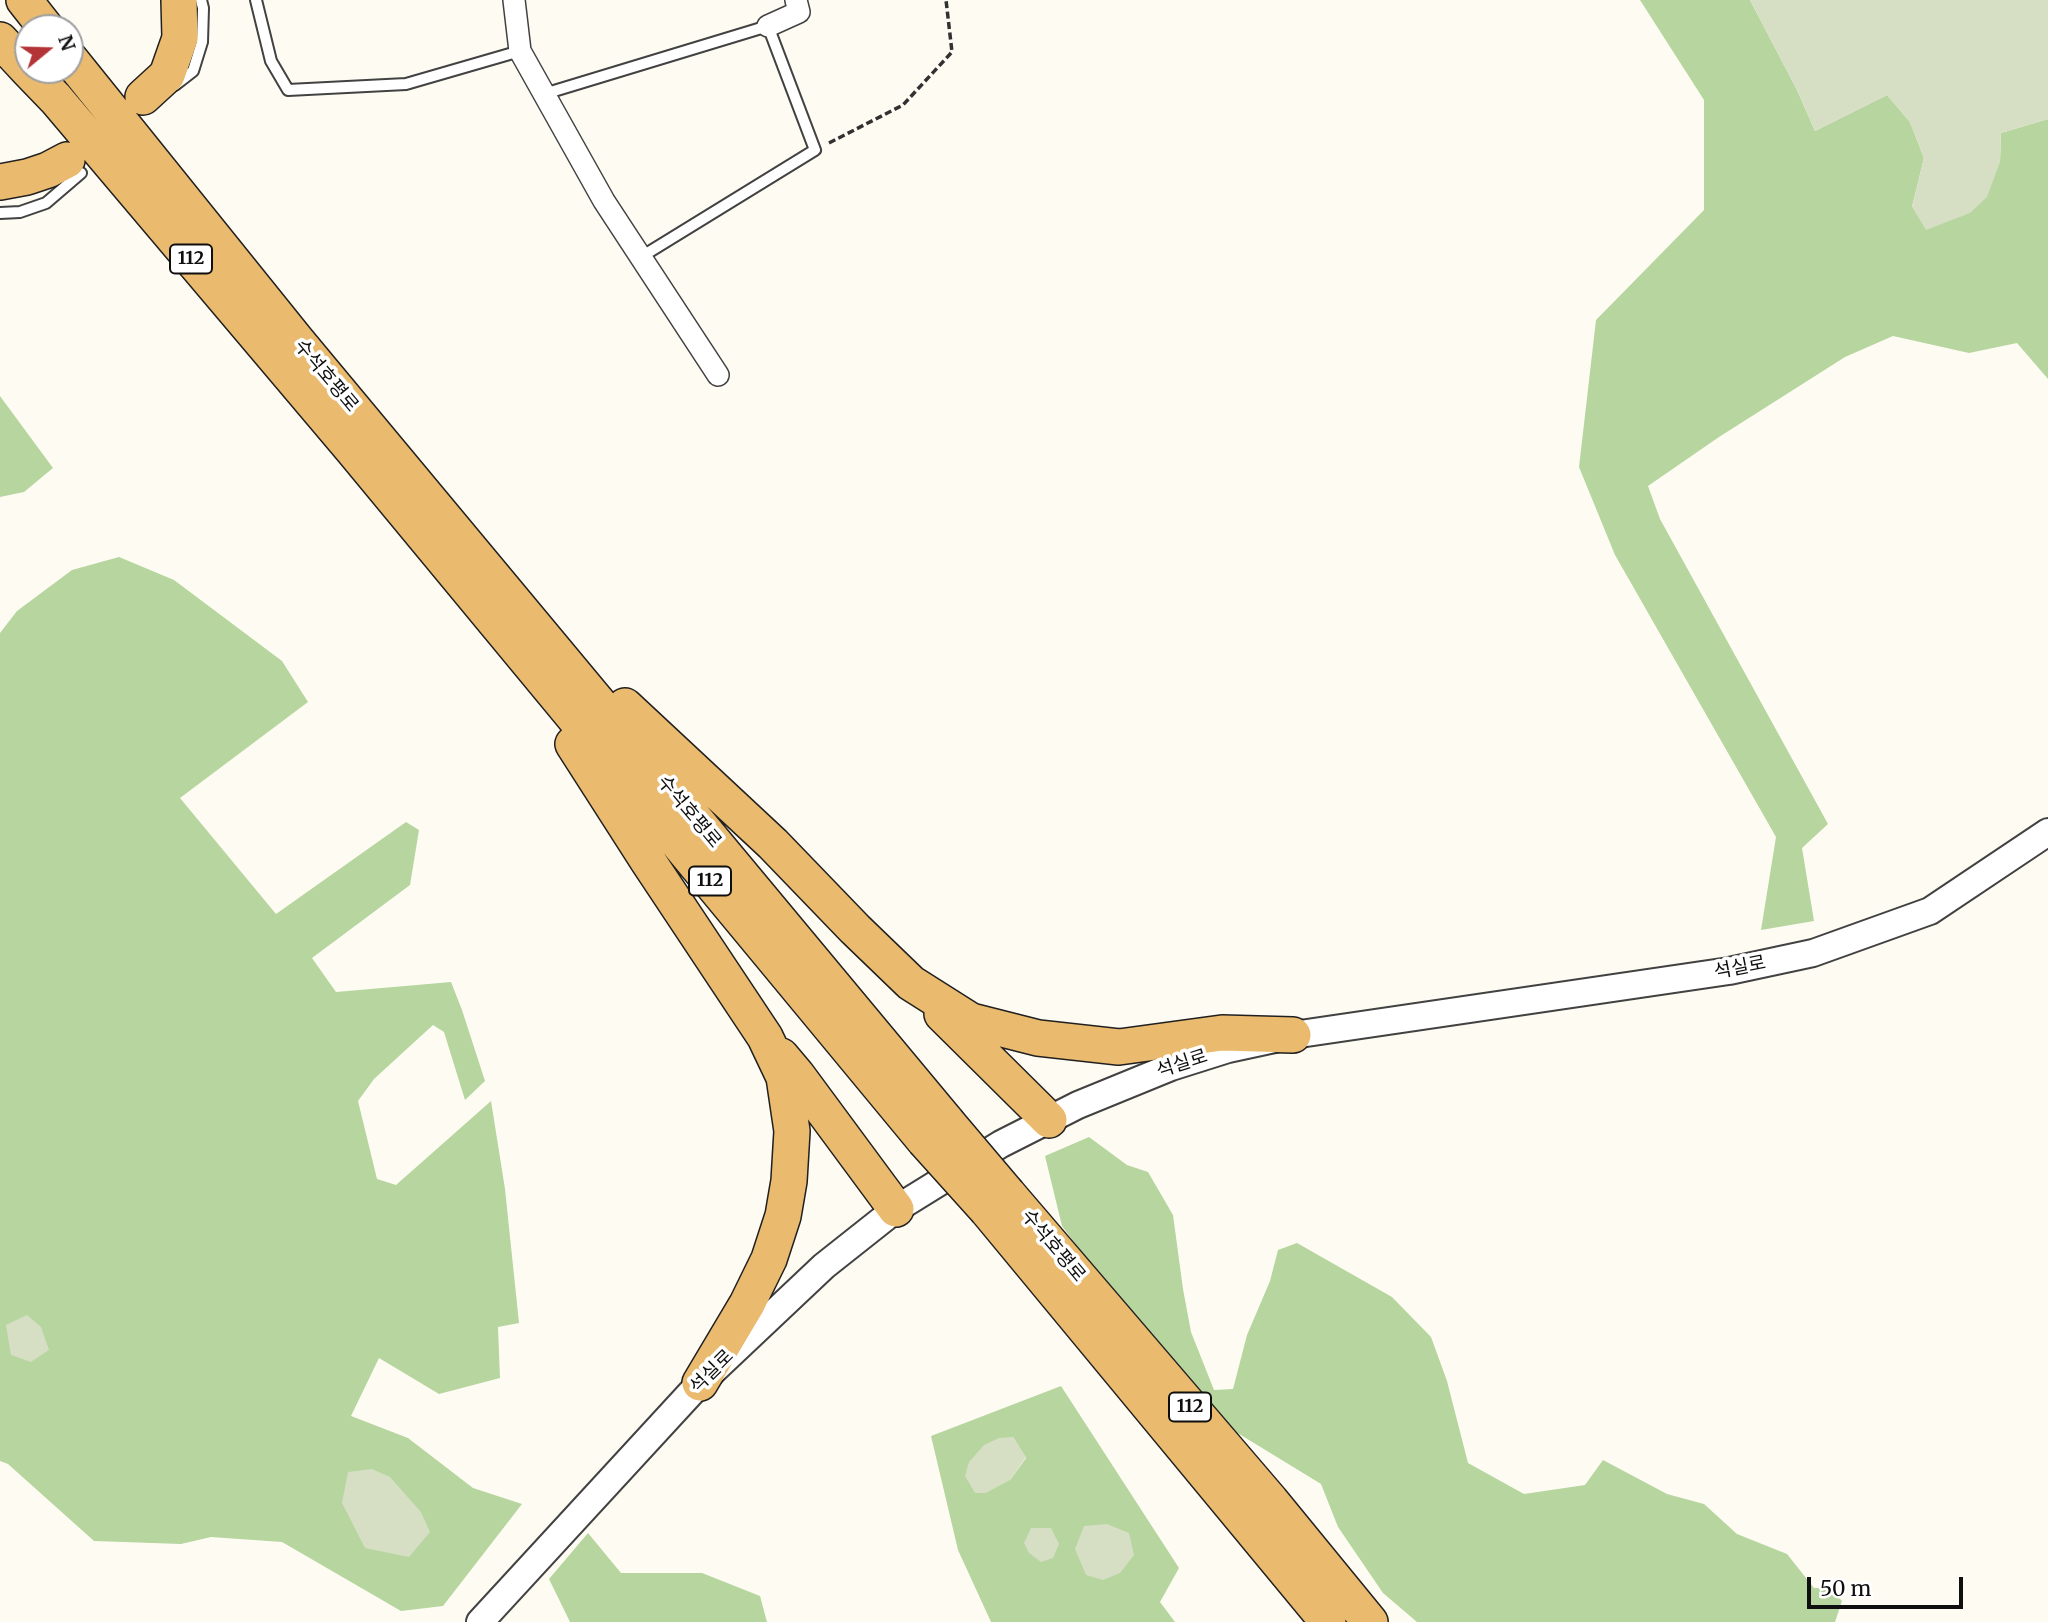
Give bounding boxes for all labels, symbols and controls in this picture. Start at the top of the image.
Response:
north arrow [14,14,84,84]
text: N [53,32,81,54]
road number: 112 [170,244,212,274]
street label: 수석호평로 [289,335,363,417]
street label: 수석호평로 [652,771,726,853]
road number: 112 [689,866,731,896]
street label: 석실로 [1712,952,1768,984]
street label: 석실로 [1154,1045,1210,1083]
street label: 수석호평로 [1016,1205,1090,1287]
street label: 석실로 [685,1345,739,1399]
road number: 112 [1169,1392,1211,1422]
scale bar [1810,1562,1966,1606]
text: 50 m [1820,1575,1871,1602]

